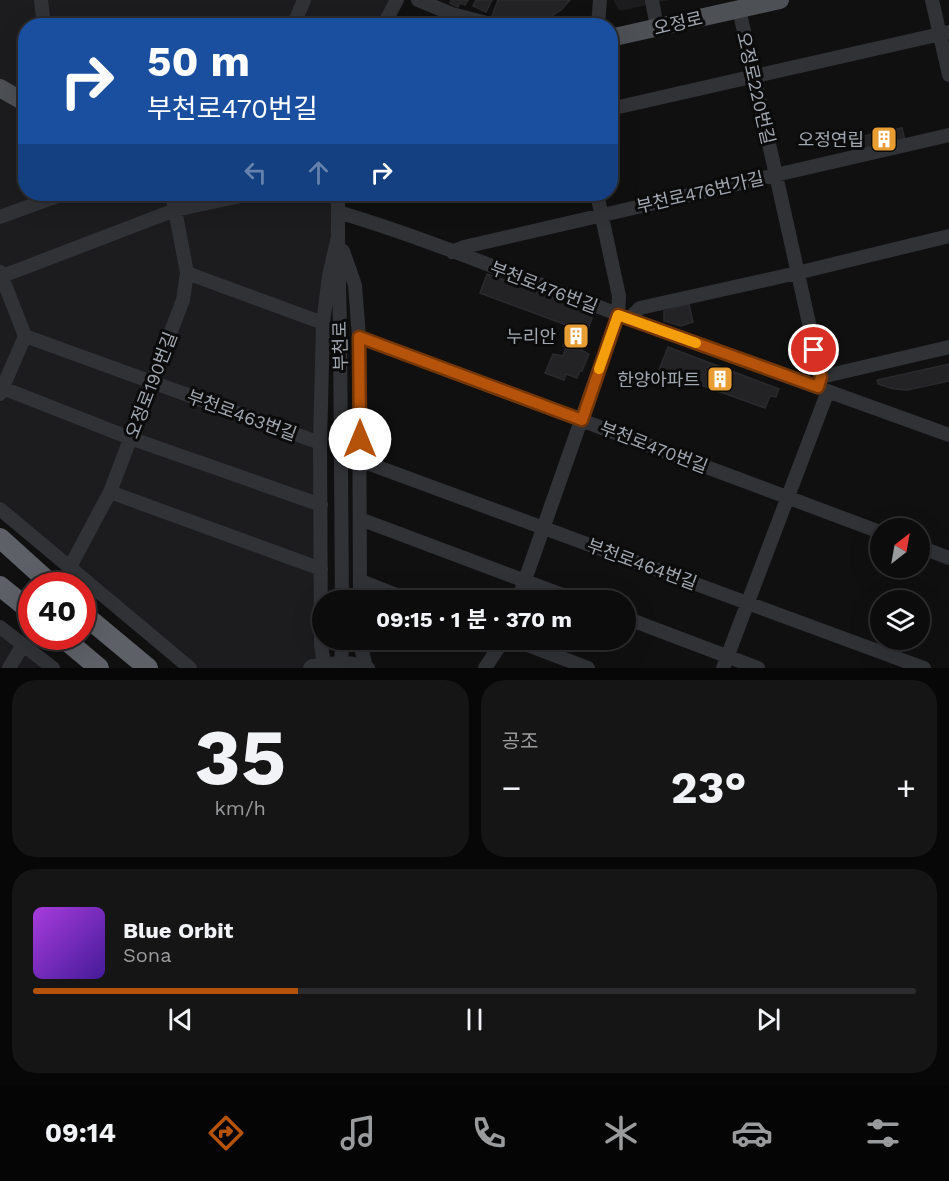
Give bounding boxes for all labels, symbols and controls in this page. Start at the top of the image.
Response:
street label: 오정로 [651,7,705,39]
street label: 오정로220번길 [733,30,779,146]
text: 50 m [147,37,250,86]
icon: right [48,42,126,120]
text: 부천로470번길 [147,93,318,125]
building icon: 오정연립 [869,124,899,154]
place label: 오정연립 [798,129,864,150]
icon: left [239,156,272,189]
icon: ahead [302,156,335,189]
icon: right [365,156,398,189]
street label: 부천로476번가길 [634,167,766,217]
street label: 부천로476번길 [487,257,601,317]
street label: 부천로 [329,321,351,371]
building icon: 누리안 [561,321,591,351]
pin [788,324,839,375]
place label: 누리안 [506,326,556,347]
street label: 오정로190번길 [121,329,181,441]
icon: arrive [797,333,830,366]
building icon: 한양아파트 [705,364,735,394]
place label: 한양아파트 [617,369,700,390]
street label: 부천로463번길 [184,385,300,445]
position arrow [328,407,392,471]
street label: 부천로470번길 [597,417,711,477]
north arrow [870,518,930,578]
map controls [870,518,930,650]
street label: 부천로464번길 [584,534,700,594]
speed limit sign: 40 [18,572,96,650]
button: layers [870,590,930,650]
text: 09:15 · 1 분 · 370 m [376,607,572,632]
text: 35 [194,711,286,803]
text: 공조 [502,729,538,753]
text: 23° [671,761,747,814]
text: − [502,768,521,807]
text: + [896,768,916,807]
text: km/h [214,796,266,820]
text: Blue Orbit [123,918,233,943]
text: Sona [123,943,172,967]
icon: previous [164,1003,197,1036]
icon: pause [458,1003,491,1036]
icon: next [752,1003,785,1036]
icon: directions [205,1112,247,1154]
icon: music [337,1112,379,1154]
icon: phone [468,1112,510,1154]
icon: climate [600,1112,642,1154]
icon: car [731,1112,773,1154]
icon: filters [862,1112,904,1154]
text: 09:14 [45,1117,116,1149]

